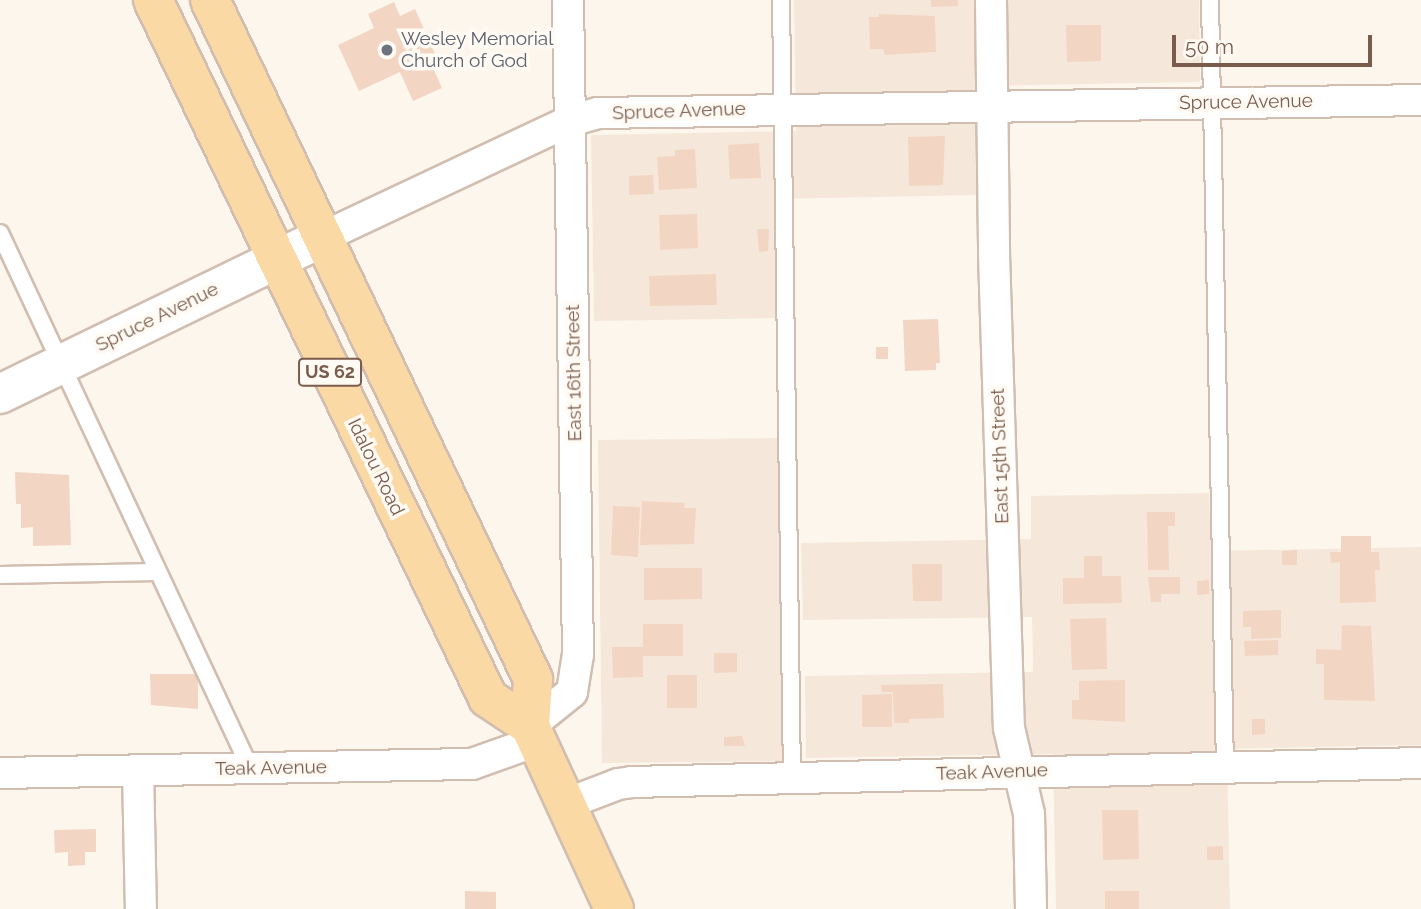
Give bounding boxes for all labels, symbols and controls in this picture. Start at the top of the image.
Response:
scale bar [1176,21,1376,65]
place label: Wesley Memorial Church of God [401,28,554,72]
text: 50 m [1185,34,1234,59]
marker: Wesley Memorial Church of God [379,42,395,58]
street label: Spruce Avenue [1179,89,1313,115]
street label: Spruce Avenue [612,97,746,125]
street label: Spruce Avenue [92,277,222,357]
street label: East 16th Street [561,304,587,442]
road number: US 62 [297,358,363,386]
street label: East 15th Street [986,388,1014,524]
street label: Idalou Road [343,415,409,519]
street label: Teak Avenue [215,756,327,780]
street label: Teak Avenue [935,759,1049,785]

